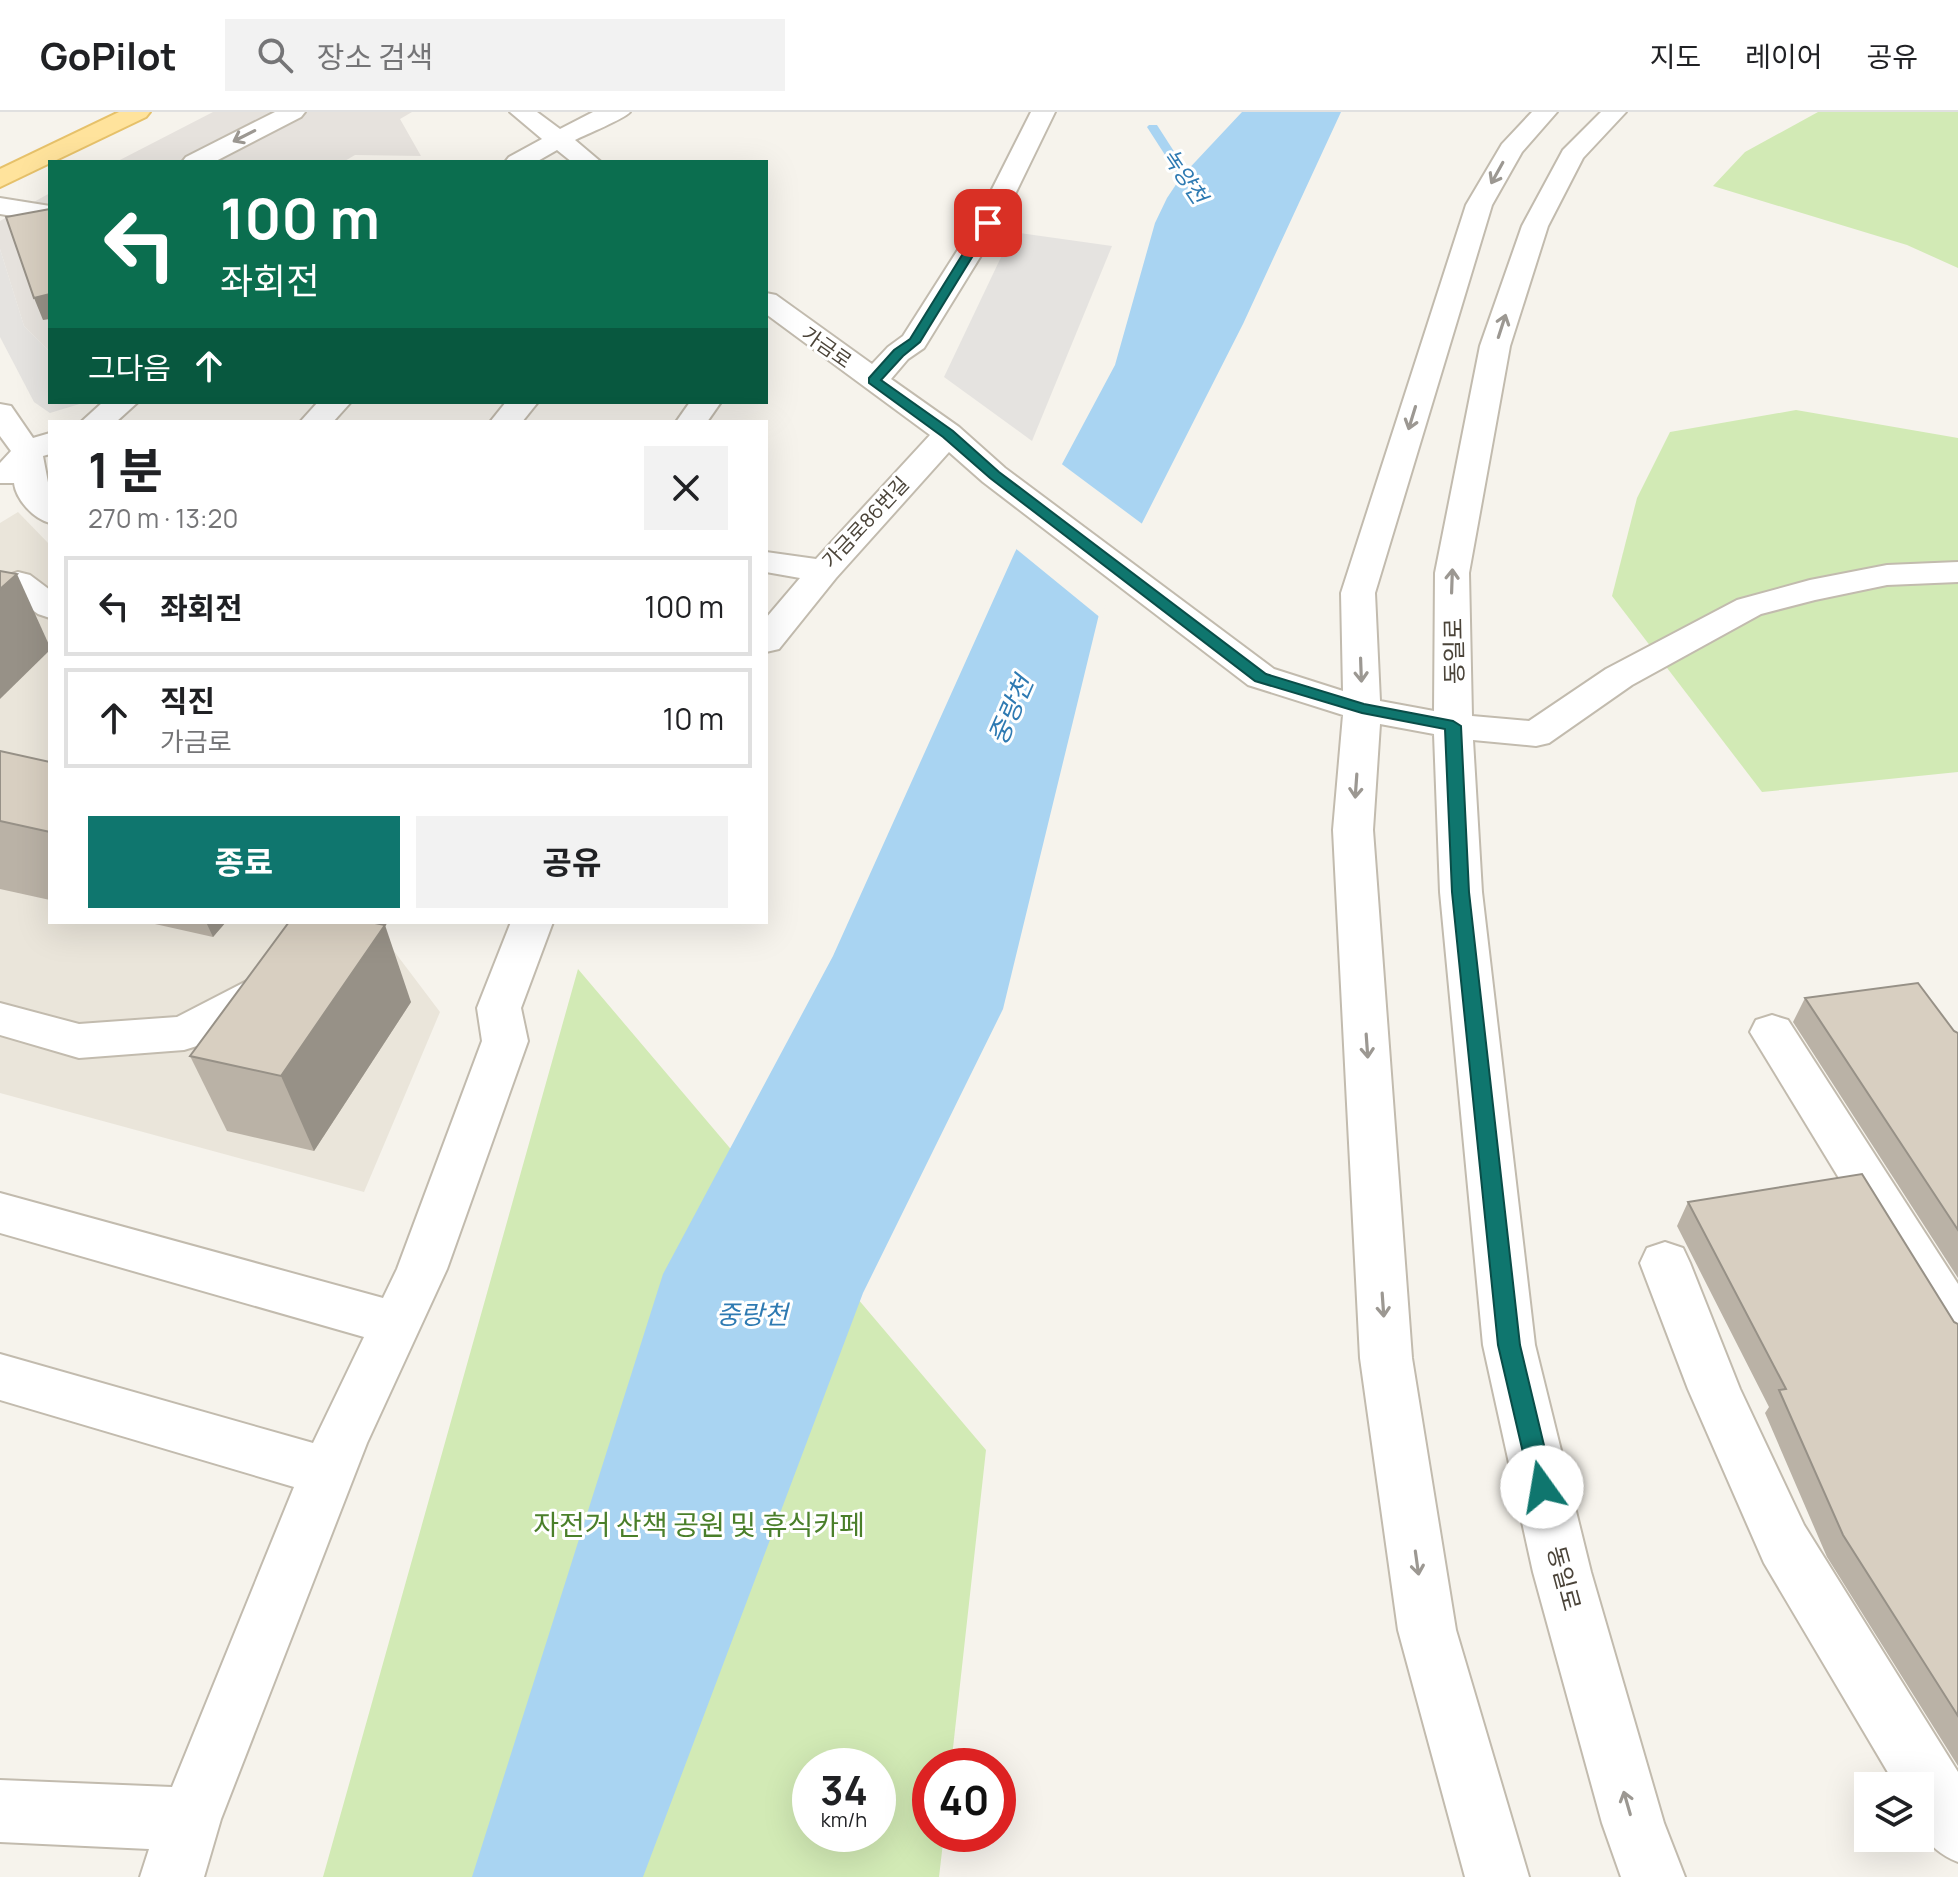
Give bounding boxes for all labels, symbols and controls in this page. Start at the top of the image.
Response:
search box [225,19,785,91]
text: GoPilot [40,29,177,81]
icon: search [253,33,297,77]
text: 장소 검색 [317,36,433,77]
text: 지도 [1650,37,1701,75]
text: 레이어 [1745,37,1822,75]
text: 공유 [1866,37,1918,75]
one-way arrow [232,129,256,145]
water label: 녹양천 [1156,142,1216,212]
one-way arrow [1489,161,1504,185]
text: 100 m [220,179,380,256]
pin [954,189,1022,257]
icon: left [88,192,192,296]
icon: arrive [966,201,1010,245]
text: 좌회전 [220,256,319,305]
one-way arrow [1495,314,1510,340]
street label: 가금로 [797,320,857,374]
icon: ahead [187,344,231,388]
text: 그다음 [88,347,171,388]
one-way arrow [1404,405,1419,431]
text: 1 분 [88,437,163,502]
button: close [644,446,728,530]
street label: 가금로86번길 [816,470,914,574]
text: 270 m · 13:20 [88,500,238,536]
one-way arrow [1445,568,1460,595]
icon: left [92,584,136,628]
text: 100 m [644,586,724,627]
text: 좌회전 [160,587,243,628]
street label: 동일로 [1436,618,1470,684]
one-way arrow [1353,656,1368,683]
water label: 중랑천 [979,667,1042,750]
text: 직진 [160,680,215,721]
icon: ahead [92,696,136,740]
text: 10 m [663,698,724,739]
text: 가금로 [160,723,232,759]
one-way arrow [1348,772,1363,799]
button: 종료 [88,816,400,908]
button: 공유 [416,816,728,908]
one-way arrow [1360,1032,1375,1059]
one-way arrow [1376,1291,1391,1318]
water label: 중랑천 [716,1296,791,1332]
position arrow [1500,1445,1584,1529]
park label: 자전거 산책 공원 및 휴식카페 [533,1505,865,1543]
street label: 동일로 [1540,1542,1590,1614]
one-way arrow [1410,1550,1425,1575]
speed limit sign: 40 [912,1748,1016,1852]
text: 34 [820,1762,868,1817]
map controls [1854,1772,1934,1852]
button: layers [1854,1772,1934,1852]
one-way arrow [1619,1791,1634,1817]
text: km/h [821,1806,867,1833]

